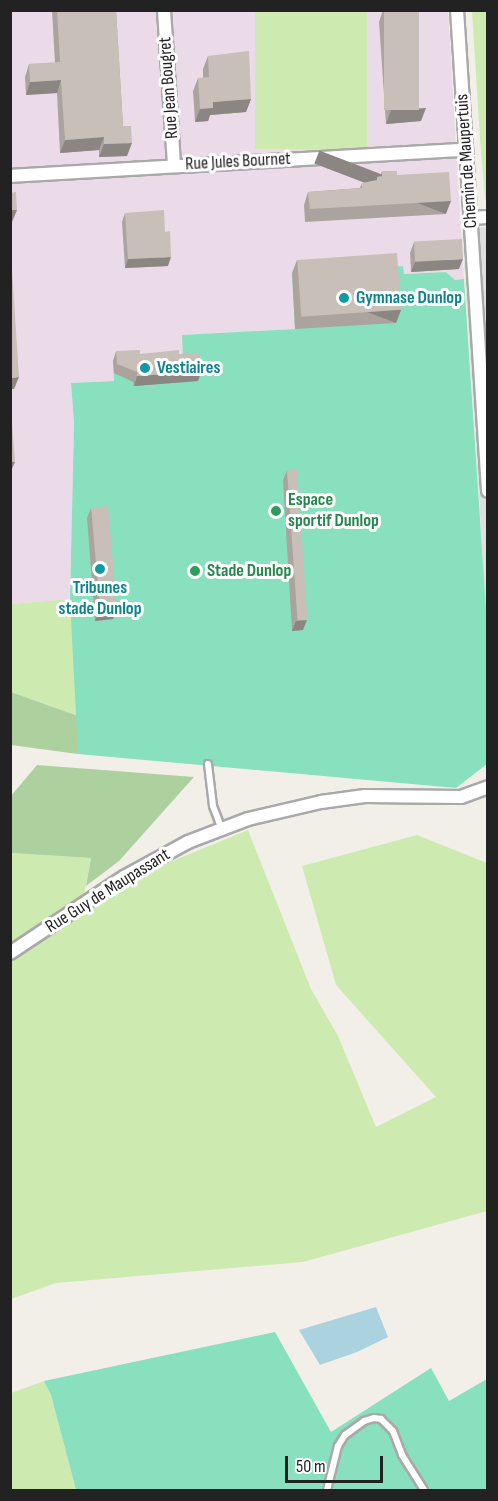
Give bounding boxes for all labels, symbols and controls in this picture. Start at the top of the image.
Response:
street label: Rue Jean Bougret [155,36,183,140]
street label: Chemin de Maupertuis [452,93,482,229]
street label: Rue Jules Bournet [185,148,291,176]
place label: Gymnase Dunlop [356,287,462,309]
marker: Gymnase Dunlop [337,291,351,305]
place label: Vestiaires [157,357,220,379]
marker: Vestiaires [138,361,152,375]
place label: Espace sportif Dunlop [288,490,379,532]
marker: Espace sportif Dunlop [269,504,283,518]
place label: Stade Dunlop [207,560,291,582]
marker: Tribunes stade Dunlop [93,562,107,576]
marker: Stade Dunlop [188,564,202,578]
place label: Tribunes stade Dunlop [58,578,142,620]
street label: Rue Guy de Maupassant [42,844,174,938]
scale bar [288,1444,386,1482]
text: 50 m [296,1456,326,1477]

